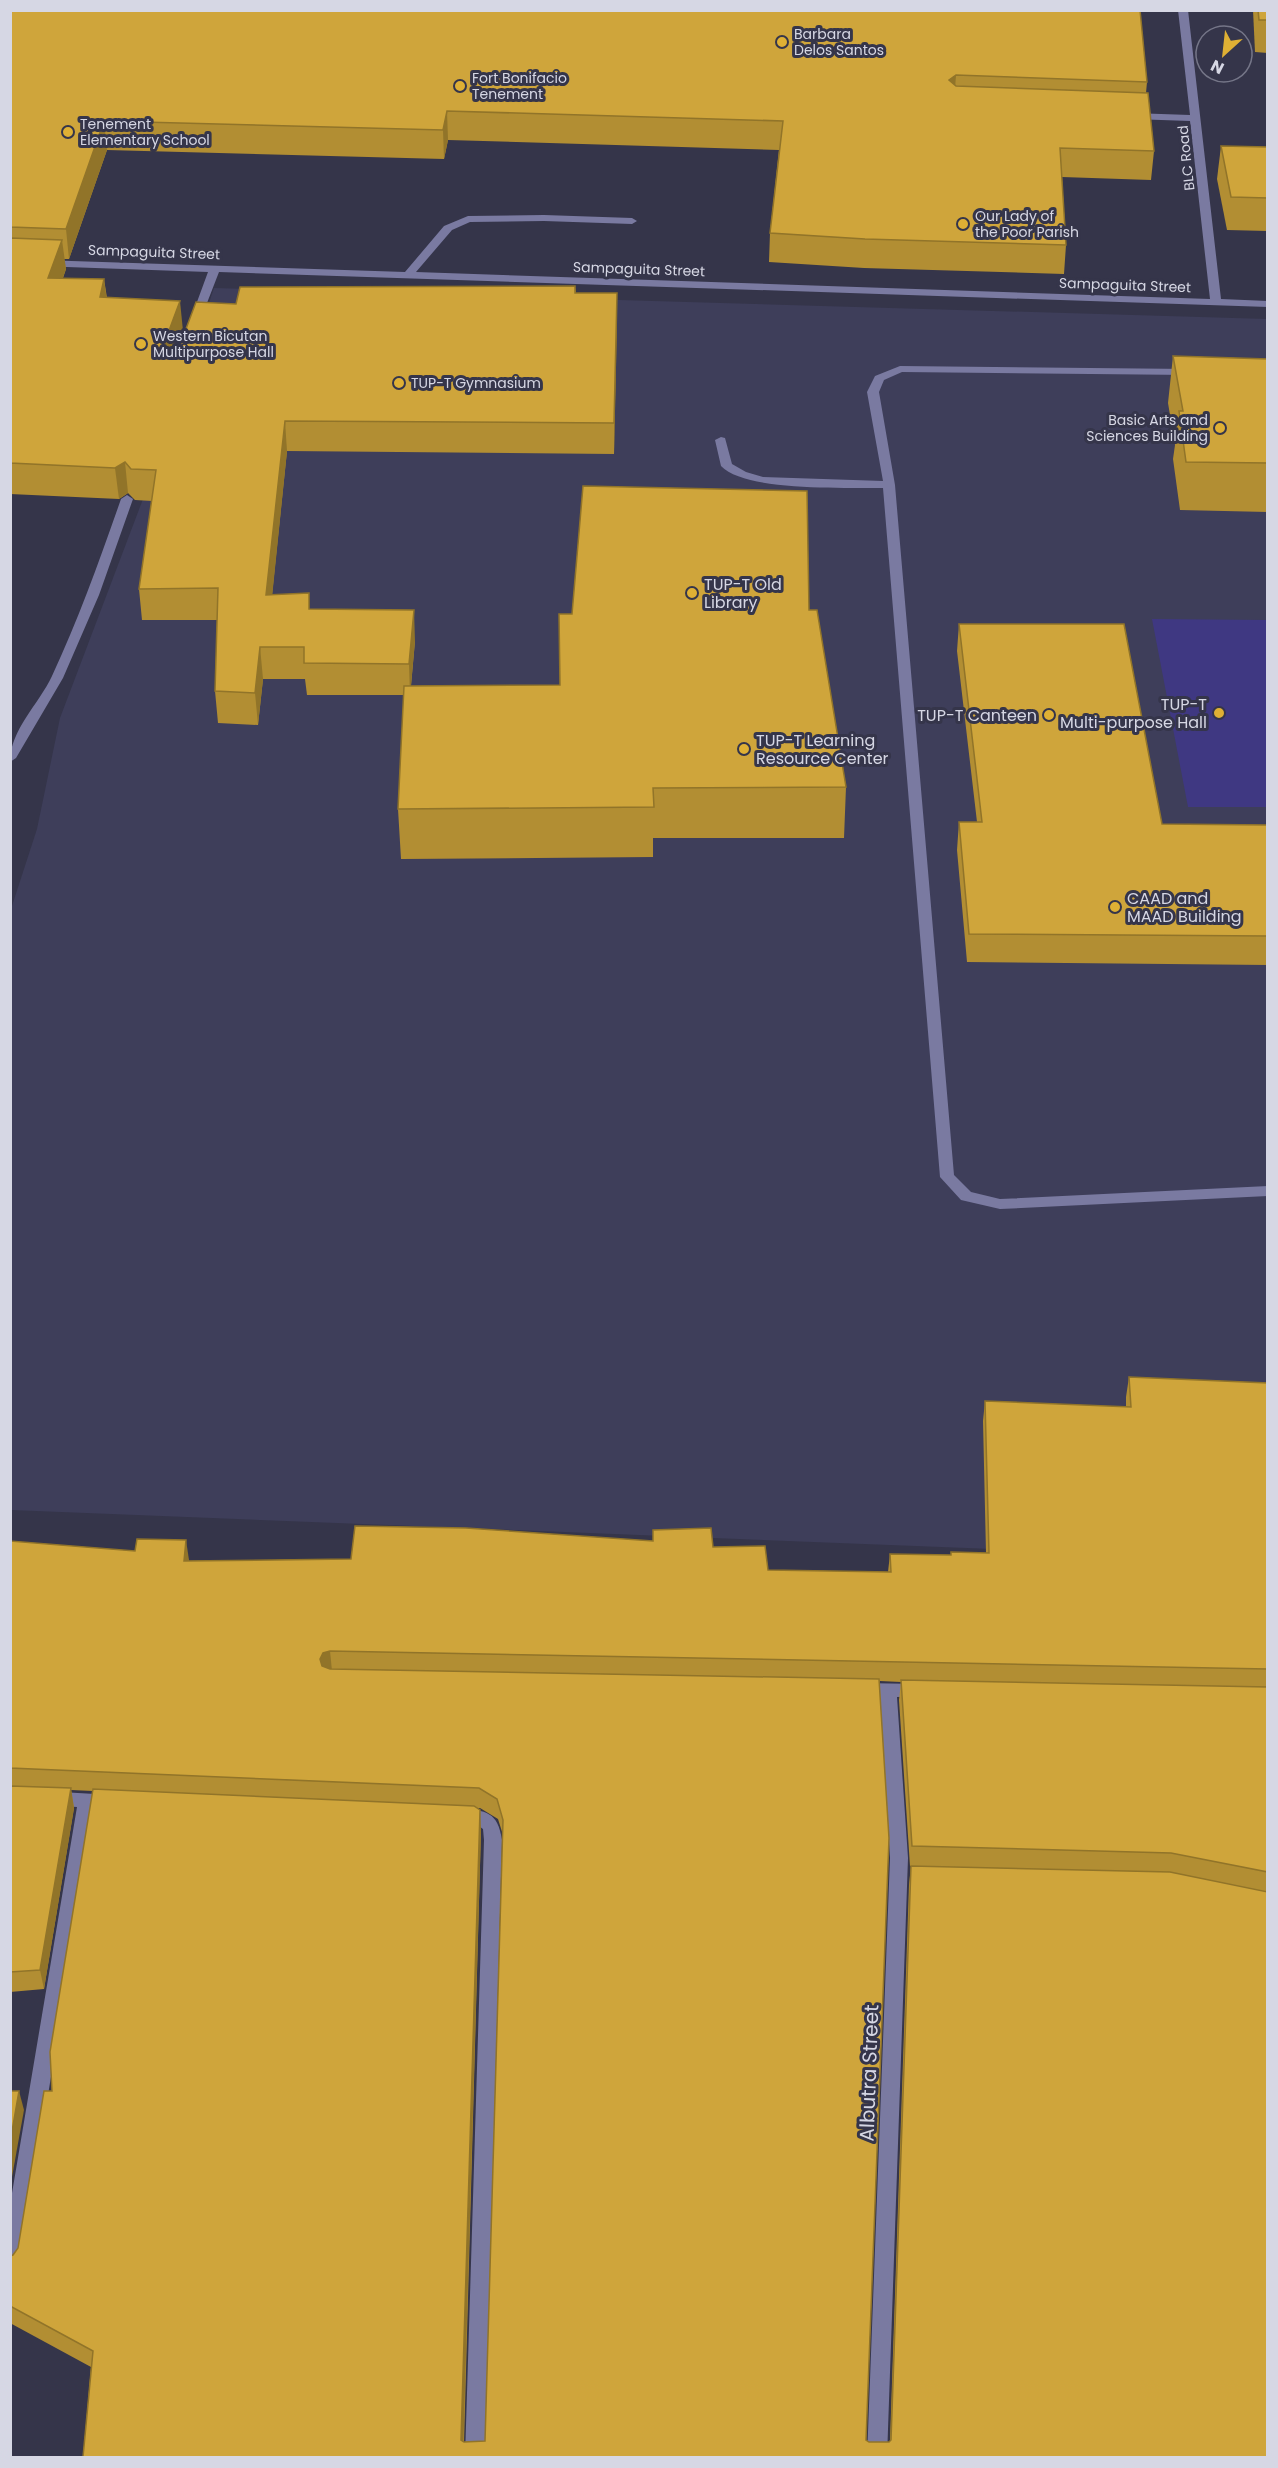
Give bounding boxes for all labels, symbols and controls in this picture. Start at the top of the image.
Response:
place label: Barbara Delos Santos [794,24,884,60]
north arrow [1194,24,1254,84]
marker: Barbara Delos Santos [775,35,789,49]
text: N [1207,54,1228,80]
place label: Fort Bonifacio Tenement [472,68,567,104]
marker: Fort Bonifacio Tenement [453,79,467,93]
place label: Tenement Elementary School [80,114,210,150]
street label: BLC Road [1173,124,1199,192]
marker: Tenement Elementary School [61,125,75,139]
place label: Our Lady of the Poor Parish [975,206,1079,242]
marker: Our Lady of the Poor Parish [956,217,970,231]
street label: Sampaguita Street [88,240,220,264]
street label: Sampaguita Street [573,257,705,281]
street label: Sampaguita Street [1059,273,1191,297]
place label: Western Bicutan Multipurpose Hall [153,326,274,362]
marker: Western Bicutan Multipurpose Hall [134,337,148,351]
place label: TUP-T Gymnasium [411,373,541,393]
marker: TUP-T Gymnasium [392,376,406,390]
place label: Basic Arts and Sciences Building [1086,410,1208,446]
marker: Basic Arts and Sciences Building [1213,421,1227,435]
place label: TUP-T Old Library [704,573,782,614]
marker: TUP-T Old Library [685,586,699,600]
place label: TUP-T Multi-purpose Hall [1060,693,1207,734]
place label: TUP-T Canteen [917,704,1037,727]
marker: TUP-T Multi-purpose Hall [1212,706,1226,720]
marker: TUP-T Canteen [1042,708,1056,722]
place label: TUP-T Learning Resource Center [756,729,889,770]
marker: TUP-T Learning Resource Center [737,742,751,756]
place label: CAAD and MAAD Building [1127,887,1242,928]
marker: CAAD and MAAD Building [1108,900,1122,914]
street label: Albutra Street [853,2004,885,2142]

